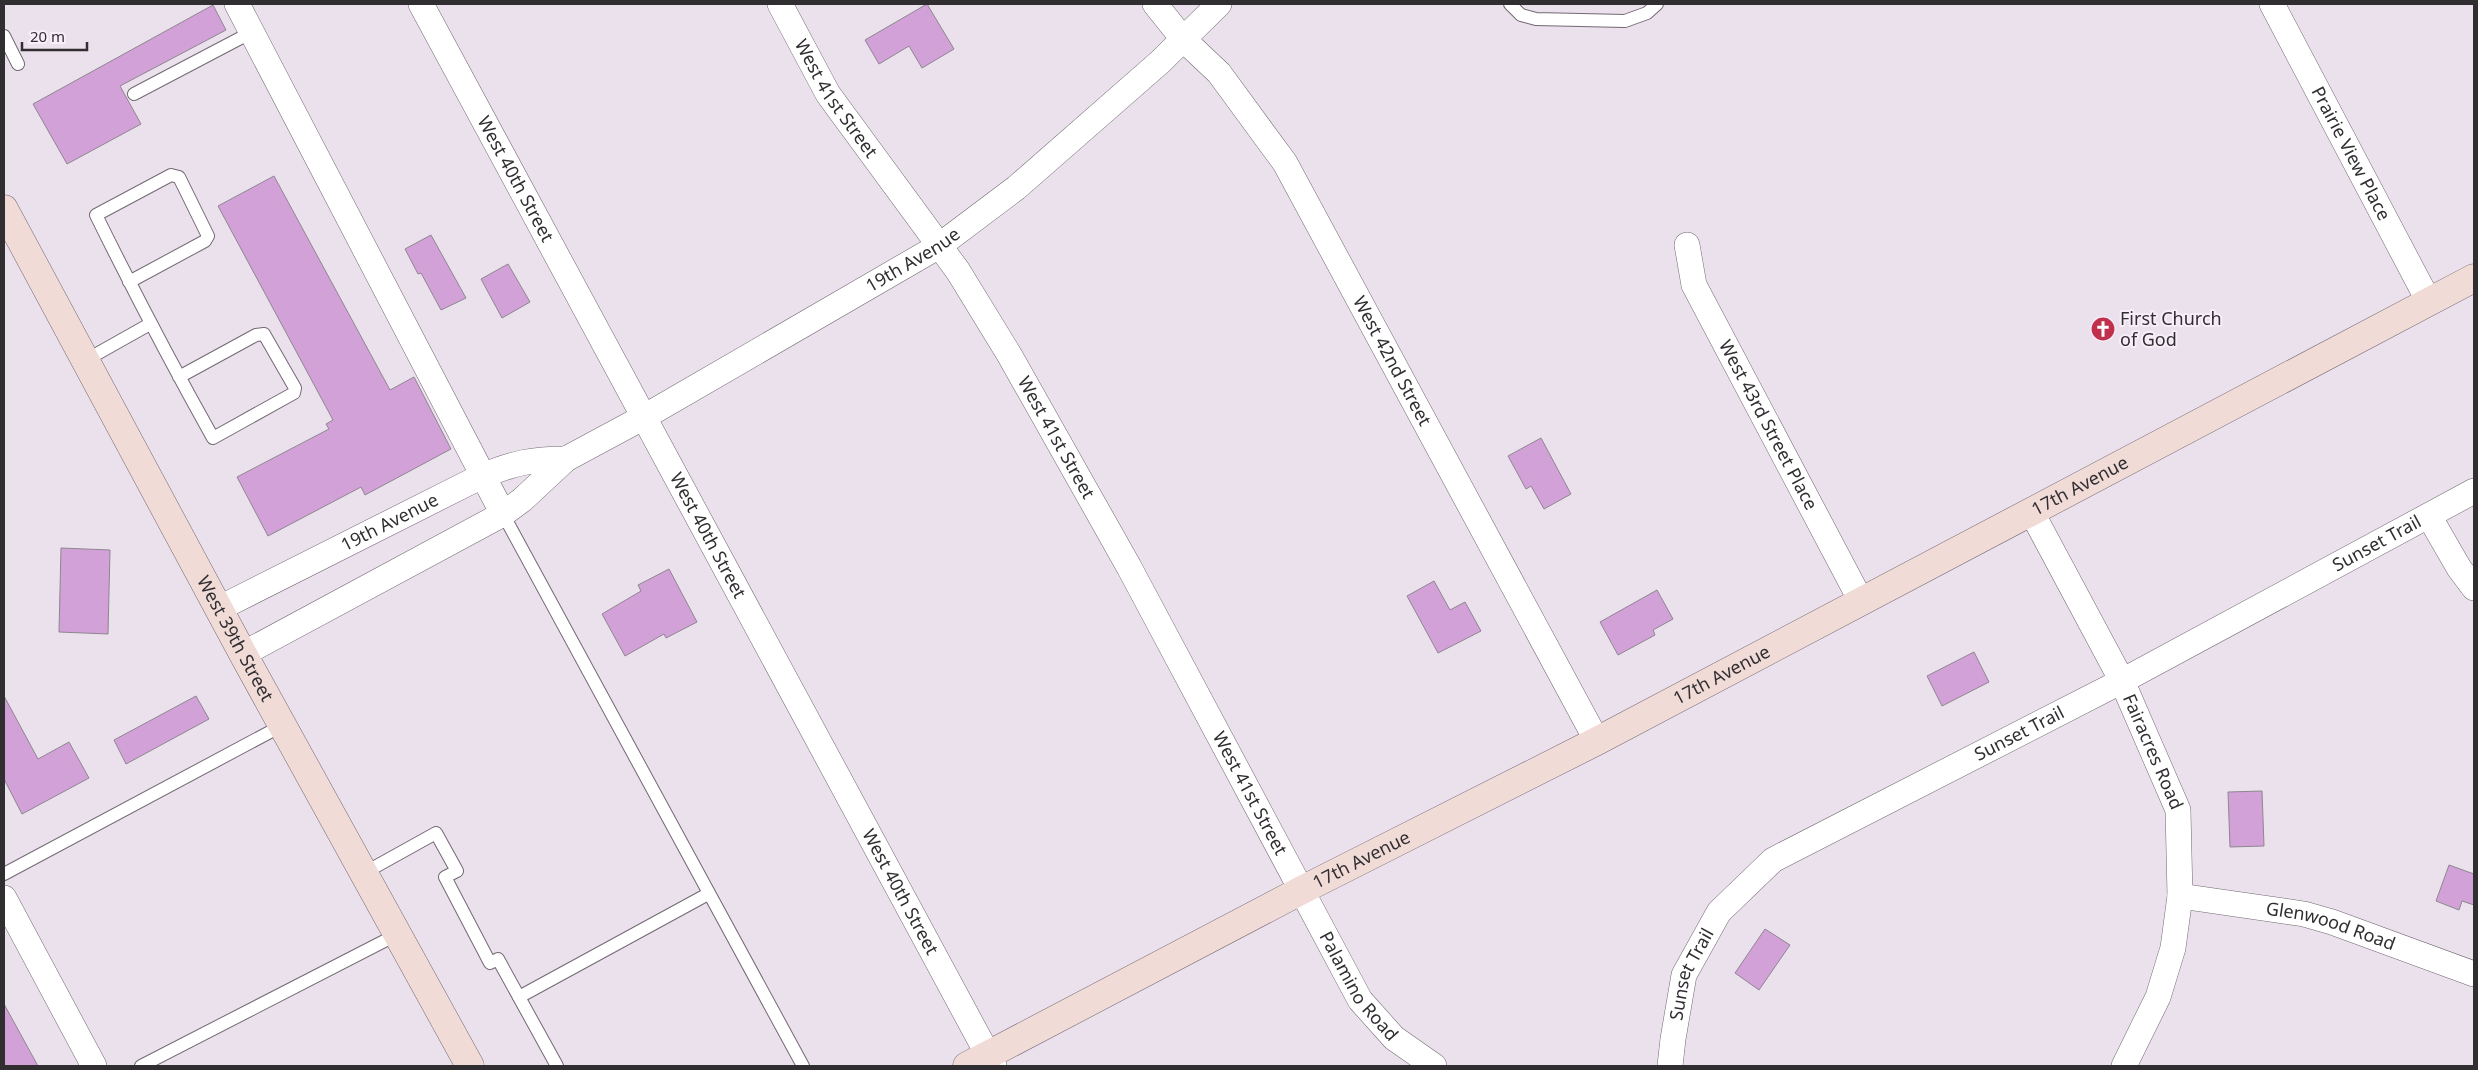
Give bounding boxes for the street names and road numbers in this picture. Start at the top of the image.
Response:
street label: West 41st Street [790,34,884,163]
street label: Prairie View Place [2306,82,2397,224]
street label: West 40th Street [473,112,560,246]
street label: 19th Avenue [861,221,964,297]
street label: West 42nd Street [1348,291,1438,430]
street label: West 43rd Street Place [1714,335,1824,514]
street label: West 41st Street [1013,372,1101,503]
street label: 17th Avenue [2027,450,2132,521]
street label: West 40th Street [665,468,753,603]
street label: 19th Avenue [336,487,442,556]
street label: Sunset Trail [2328,509,2425,576]
street label: West 39th Street [192,571,280,706]
street label: 17th Avenue [1669,639,1774,710]
street label: Fairacres Road [2118,690,2189,813]
street label: Sunset Trail [1970,700,2068,766]
street label: West 41st Street [1208,727,1294,859]
street label: West 40th Street [857,824,945,959]
street label: 17th Avenue [1308,824,1414,894]
street label: Glenwood Road [2265,896,2399,955]
street label: Sunset Trail [1663,923,1719,1022]
street label: Palamino Road [1315,927,1404,1046]

